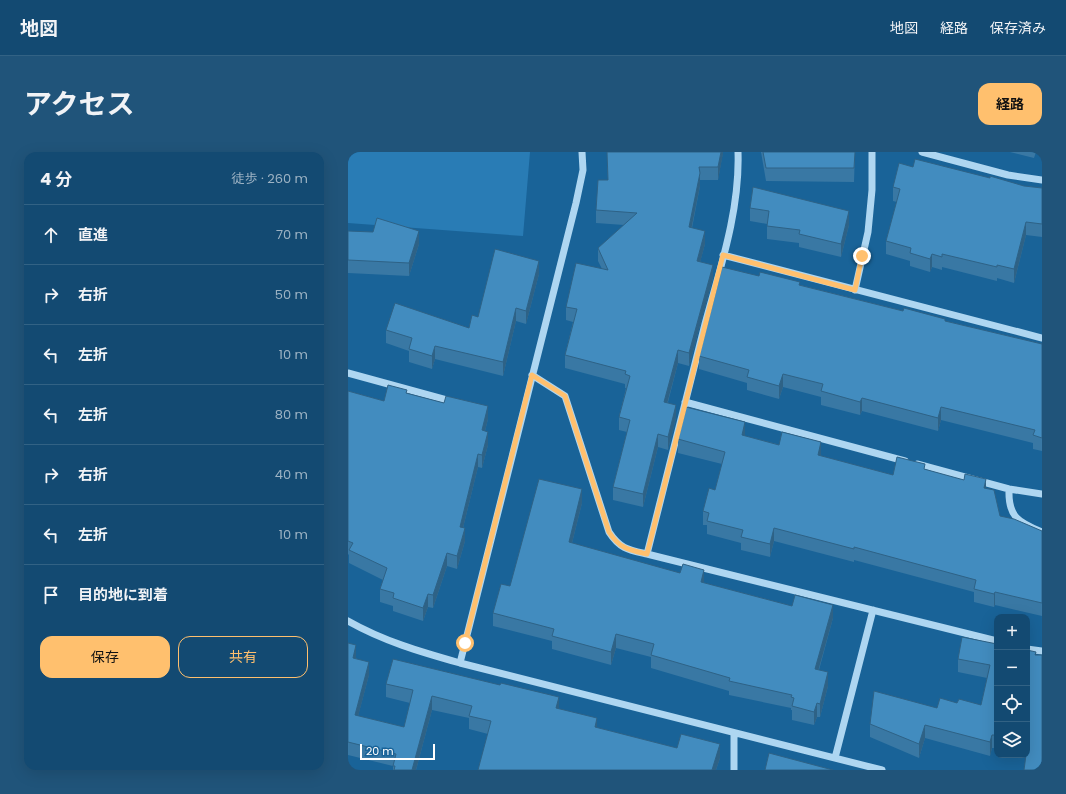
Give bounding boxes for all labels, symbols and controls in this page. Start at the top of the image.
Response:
text: 地図 [20,15,58,42]
text: 地図 [890,18,918,38]
text: 経路 [940,18,968,38]
text: 保存済み [990,18,1046,38]
button: 経路 [978,83,1042,125]
text: アクセス [24,85,135,124]
text: 4 分 [40,167,72,191]
text: 徒歩 · 260 m [232,169,308,188]
icon: ahead [40,224,62,246]
text: 直進 [78,224,108,245]
text: 70 m [276,225,308,244]
route end [853,247,871,265]
icon: right [40,284,62,306]
text: 右折 [78,284,108,305]
text: 50 m [275,285,308,304]
icon: left [40,344,62,366]
text: 左折 [78,344,108,365]
text: 10 m [279,345,308,364]
icon: left [40,404,62,426]
text: 左折 [78,404,108,425]
text: 80 m [275,405,308,424]
icon: right [40,464,62,486]
text: 右折 [78,464,108,485]
text: 40 m [275,465,308,484]
icon: left [40,524,62,546]
text: 左折 [78,524,108,545]
text: 10 m [279,525,308,544]
icon: arrive [40,584,62,606]
text: 目的地に到着 [78,584,168,605]
map controls [994,614,1030,758]
button: + [994,614,1030,650]
route start [456,634,474,652]
button: 保存 [40,636,170,678]
button: 共有 [178,636,308,678]
button: − [994,650,1030,686]
button: locate [994,686,1030,722]
button: layers [994,722,1030,758]
scale bar [360,742,435,761]
text: 20 m [366,743,394,759]

